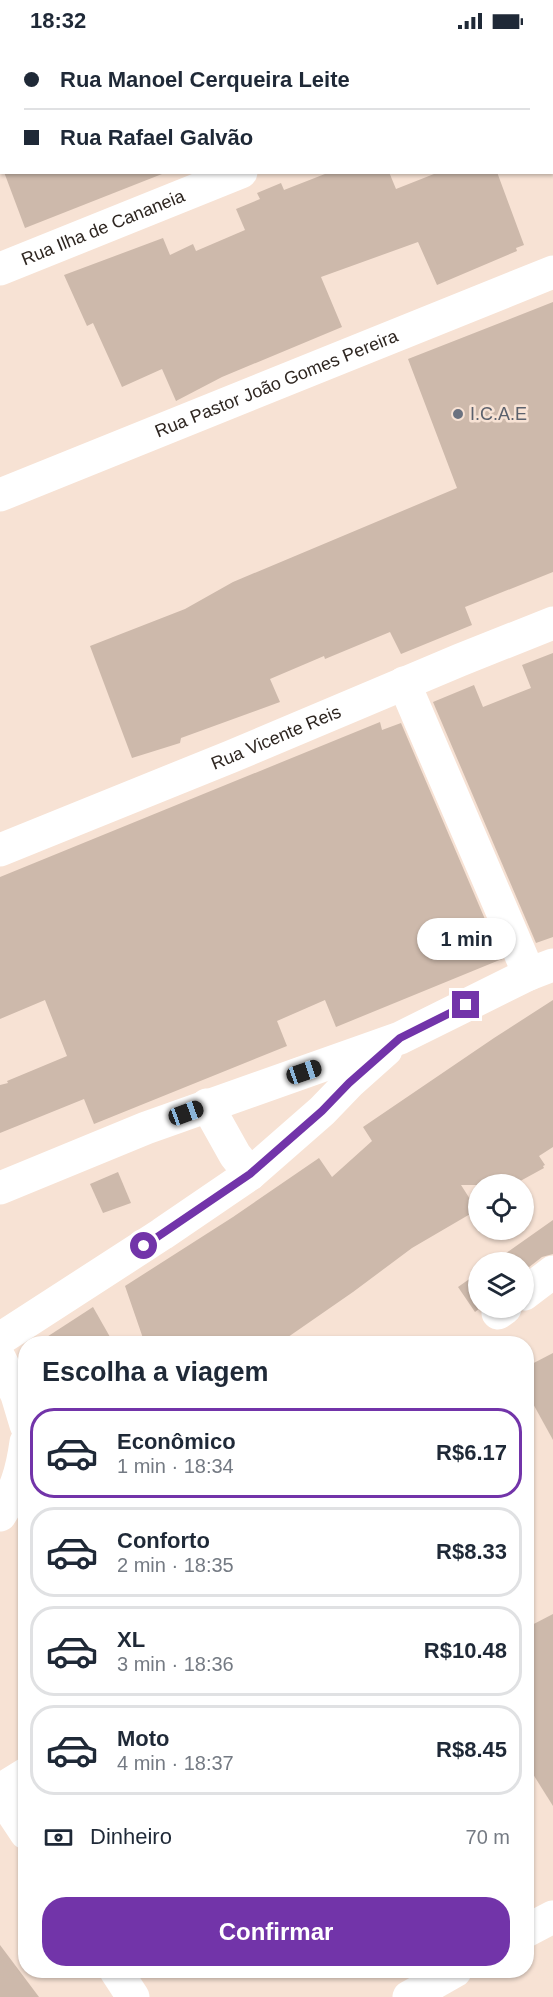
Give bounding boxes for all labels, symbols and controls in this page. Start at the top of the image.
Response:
text: 18:32 [30,8,86,33]
text: Rua Manoel Cerqueira Leite [60,67,350,92]
text: Rua Rafael Galvão [60,125,253,150]
street label: Rua Ilha de Cananeia [18,185,188,269]
street label: Rua Pastor João Gomes Pereira [152,325,402,442]
place label: I.C.A.E [470,404,527,424]
marker: I.C.A.E [451,407,465,421]
street label: Rua Vicente Reis [208,701,344,774]
callout: 1 min [416,918,516,960]
text: 1 min [440,928,493,950]
route end [452,991,479,1018]
car [284,1058,324,1086]
car [166,1098,206,1128]
map controls [468,1174,534,1318]
button: locate [468,1174,534,1240]
route start [130,1232,157,1259]
button: layers [468,1252,534,1318]
text: Escolha a viagem [42,1357,269,1387]
icon: car [45,1426,99,1480]
text: Econômico [117,1429,236,1454]
text: R$6.17 [436,1440,507,1465]
text: 1 min · 18:34 [117,1455,234,1477]
icon: car [45,1525,99,1579]
text: Conforto [117,1528,210,1553]
text: R$8.33 [436,1539,507,1564]
text: 2 min · 18:35 [117,1554,234,1576]
icon: car [45,1624,99,1678]
text: XL [117,1627,145,1652]
text: R$10.48 [424,1638,507,1663]
text: 3 min · 18:36 [117,1653,234,1675]
icon: car [45,1723,99,1777]
text: Moto [117,1726,170,1751]
text: R$8.45 [436,1737,507,1762]
text: 4 min · 18:37 [117,1752,234,1774]
icon: cash [42,1821,75,1854]
text: Dinheiro [90,1824,172,1849]
text: 70 m [466,1826,510,1848]
button: Confirmar [42,1897,510,1966]

